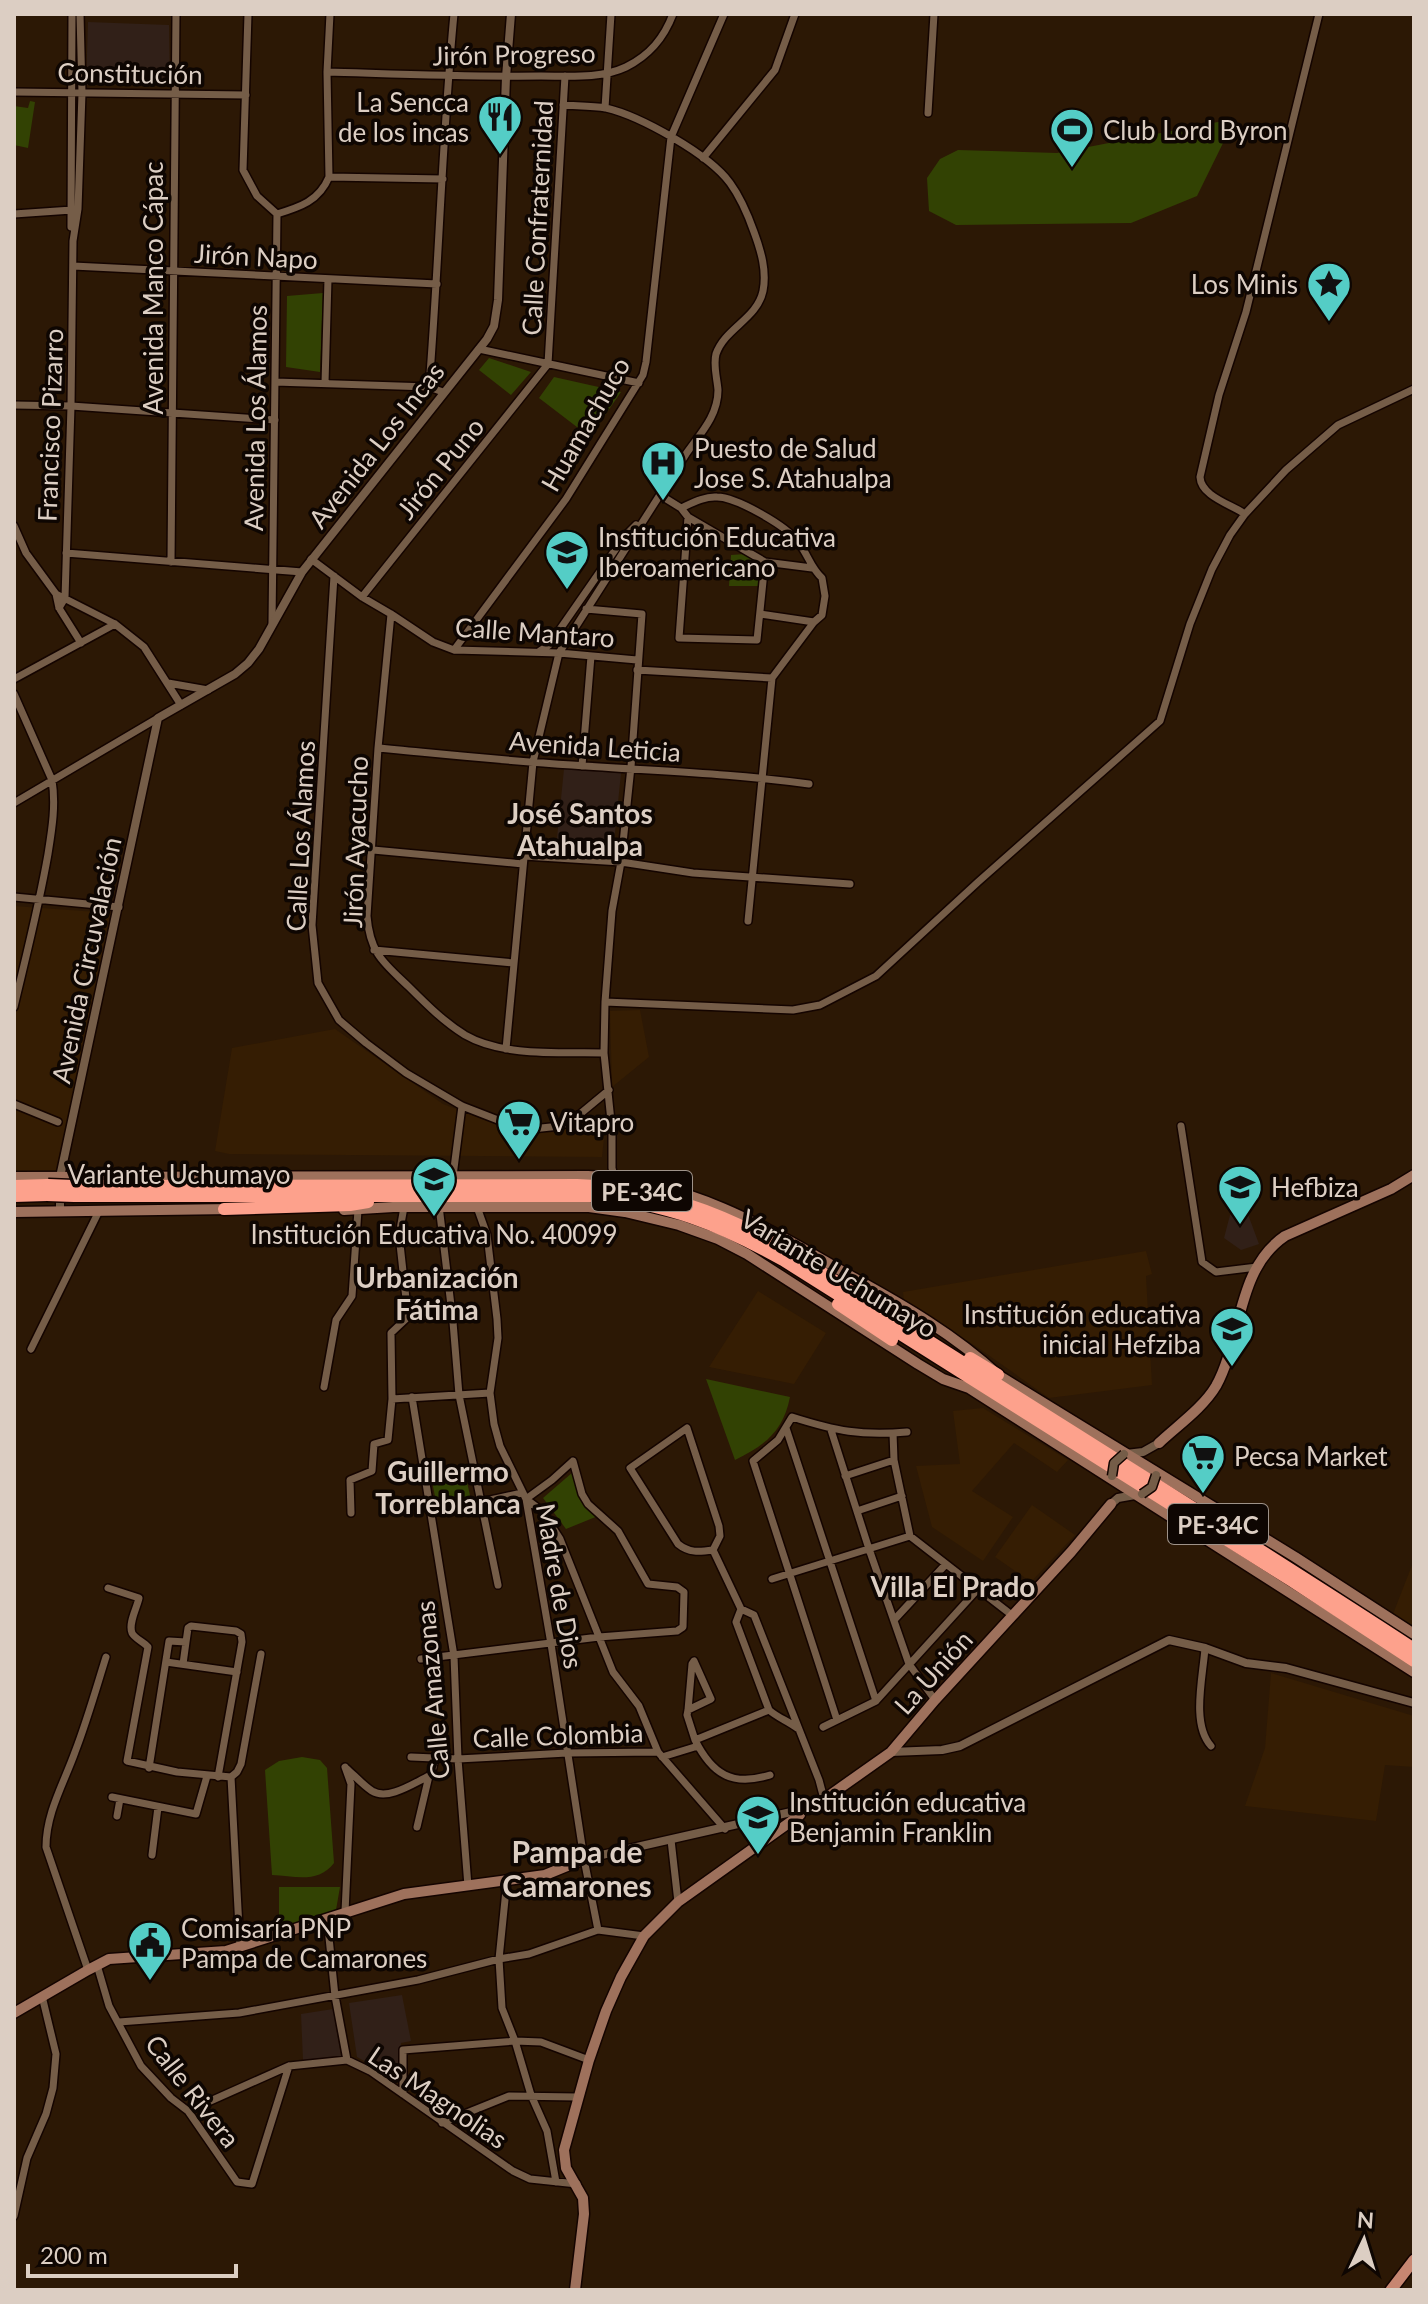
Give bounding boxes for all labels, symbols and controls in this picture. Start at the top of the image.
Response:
street label: Jirón Progreso [432,37,596,71]
street label: Constitución [57,56,203,90]
place label: La Sencca de los incas [338,86,469,148]
restaurant icon: La Sencca de los incas [476,93,524,156]
street label: Calle Confraternidad [515,100,559,336]
sports icon: Club Lord Byron [1048,106,1096,169]
place label: Club Lord Byron [1103,114,1288,146]
street label: Avenida Manco Cápac [137,161,169,415]
street label: Jirón Napo [193,237,319,275]
place icon: Los Minis [1305,260,1353,323]
place label: Los Minis [1191,268,1298,300]
street label: Avenida Los Álamos [237,305,273,531]
street label: Francisco Pizarro [31,328,69,522]
street label: Huamachuco [534,351,636,497]
street label: Avenida Los Incas [301,356,451,534]
street label: Jirón Puno [389,411,491,525]
place label: Puesto de Salud Jose S. Atahualpa [694,432,892,494]
hospital icon: Puesto de Salud Jose S. Atahualpa [639,439,687,502]
place label: Institución Educativa Iberoamericano [598,521,836,583]
school or university icon: Institución Educativa Iberoamericano [543,528,591,591]
street label: Calle Mantaro [454,610,616,654]
street label: Avenida Leticia [508,724,682,768]
street label: Calle Los Álamos [279,740,321,932]
street label: Jirón Ayacucho [336,755,374,929]
district label: José Santos Atahualpa [507,796,653,862]
street label: Avenida Circuvalación [44,834,128,1086]
supermarket icon: Vitapro [495,1098,543,1161]
place label: Vitapro [550,1106,634,1138]
school or university icon: Institución Educativa No. 40099 [410,1155,458,1218]
street label: Variante Uchumayo [67,1158,291,1190]
school or university icon: Hefbiza [1216,1163,1264,1226]
road number: PE-34C [592,1171,692,1211]
place label: Hefbiza [1271,1171,1359,1203]
street label: Variante Uchumayo [735,1202,943,1344]
place label: Institución Educativa No. 40099 [250,1218,618,1250]
district label: Urbanización Fátima [355,1260,519,1326]
place label: Institución educativa inicial Hefziba [964,1298,1201,1360]
school or university icon: Institución educativa inicial Hefziba [1208,1305,1256,1368]
supermarket icon: Pecsa Market [1179,1432,1227,1495]
place label: Pecsa Market [1234,1440,1388,1472]
district label: Guillermo Torreblanca [375,1454,521,1520]
street label: Madre de Dios [530,1501,590,1671]
road number: PE-34C [1168,1504,1268,1544]
district label: Villa El Prado [870,1569,1035,1603]
street label: Calle Amazonas [408,1600,456,1780]
street label: La Unión [887,1624,979,1720]
street label: Calle Colombia [472,1716,644,1754]
place label: Institución educativa Benjamin Franklin [789,1786,1026,1848]
school or university icon: Institución educativa Benjamin Franklin [734,1793,782,1856]
district label: Pampa de Camarones [502,1833,652,1903]
place label: Comisaría PNP Pampa de Camarones [181,1912,427,1974]
public building icon: Comisaría PNP Pampa de Camarones [126,1919,174,1982]
street label: Calle Rivera [139,2028,247,2154]
street label: Las Magnolias [363,2039,513,2155]
north arrow [1324,2200,1404,2280]
text: N [1356,2205,1375,2234]
scale bar [28,2228,236,2278]
text: 200 m [40,2240,108,2269]

